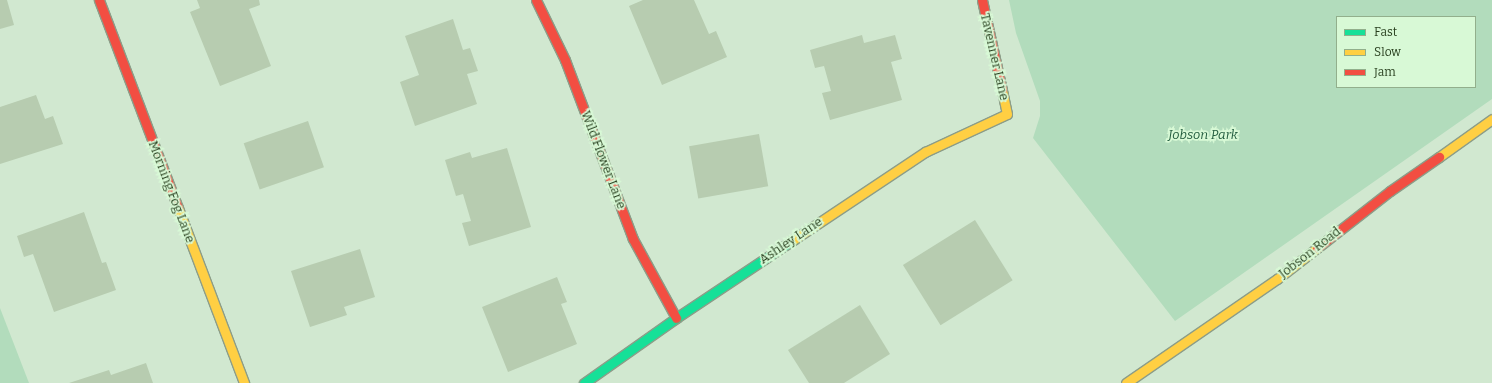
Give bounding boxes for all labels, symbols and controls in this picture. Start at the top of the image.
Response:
street label: Tavenner Lane [976,12,1012,102]
legend [1336,16,1476,88]
text: Fast [1374,25,1397,39]
text: Slow [1374,45,1401,59]
text: Jam [1374,65,1396,79]
street label: Wild Flower Lane [577,109,629,211]
park label: Jobson Park [1168,127,1238,143]
street label: Morning Fog Lane [144,139,198,245]
street label: Ashley Lane [756,214,826,268]
street label: Jobson Road [1276,224,1344,282]

